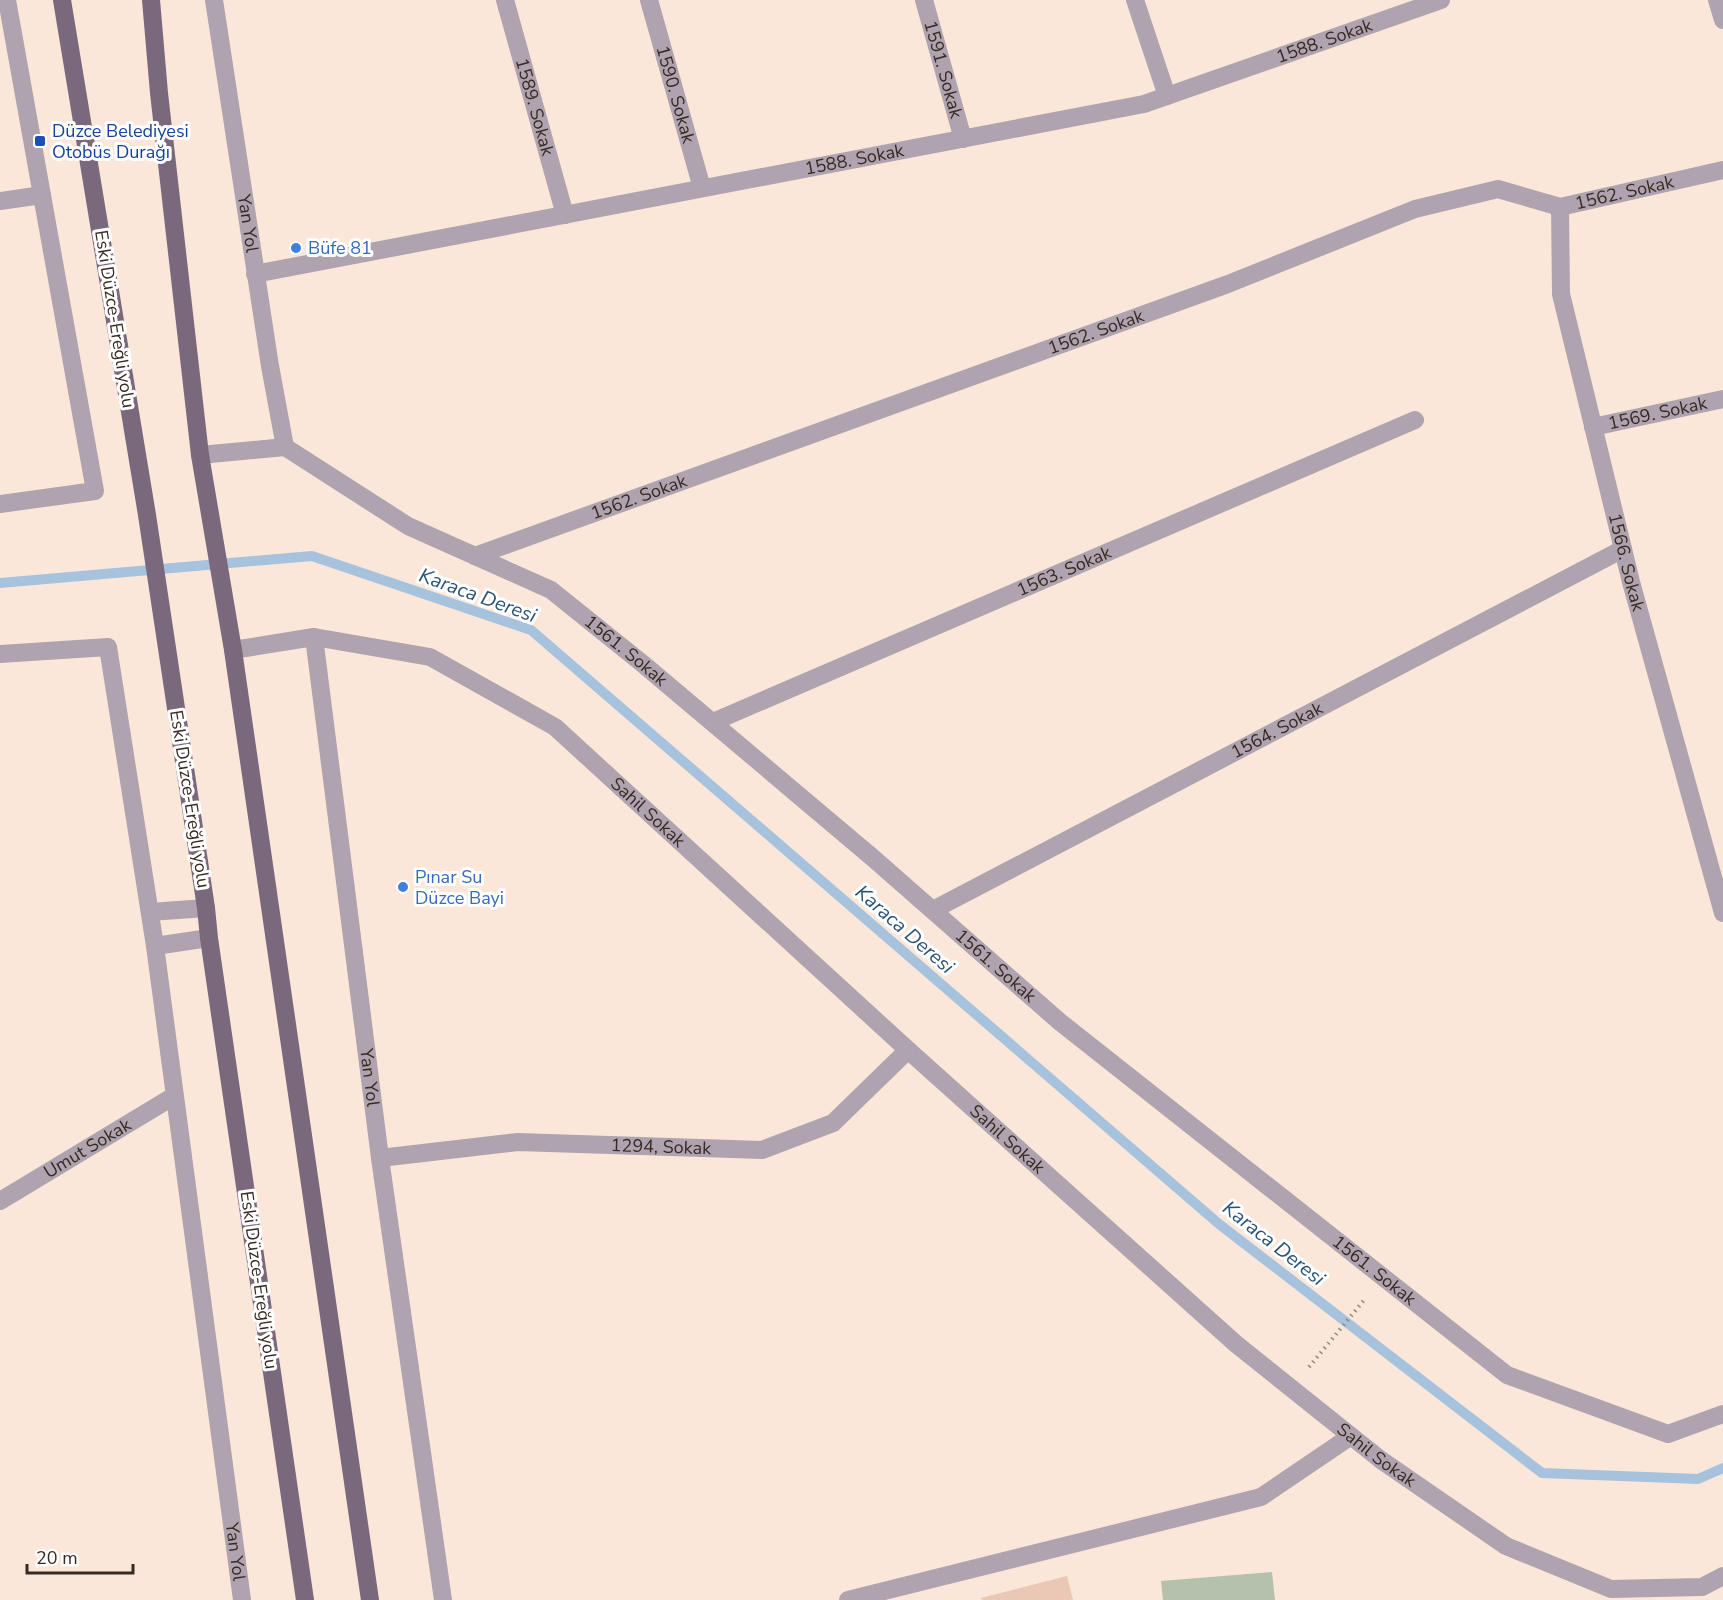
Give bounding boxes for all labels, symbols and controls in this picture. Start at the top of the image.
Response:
street label: 1588. Sokak [1273,13,1377,69]
street label: 1591. Sokak [918,18,969,122]
street label: 1590. Sokak [650,43,701,147]
street label: 1589. Sokak [510,55,560,160]
place label: Düzce Belediyesi Otobüs Durağı [52,119,189,164]
marker: Düzce Belediyesi Otobüs Durağı [33,134,47,148]
street label: 1588. Sokak [803,138,907,181]
street label: 1562. Sokak [1573,169,1677,215]
street label: Yan Yol [232,192,265,255]
street label: Eski Düzce-Ereğli yolu [89,228,141,410]
place label: Büfe 81 [308,236,372,260]
marker: Büfe 81 [289,241,303,255]
street label: 1562. Sokak [1044,303,1148,360]
street label: 1569. Sokak [1606,391,1710,435]
street label: 1562. Sokak [587,468,691,525]
street label: 1566. Sokak [1603,510,1651,615]
street label: 1563. Sokak [1013,540,1116,602]
water label: Karaca Deresi [415,562,541,629]
street label: 1561. Sokak [579,609,673,692]
street label: 1564. Sokak [1227,696,1328,764]
street label: Eski Düzce-Ereğli yolu [164,708,216,890]
street label: Sahil Sokak [605,772,691,853]
place label: Pınar Su Düzce Bayi [415,865,504,910]
water label: Karaca Deresi [849,879,960,980]
marker: Pınar Su Düzce Bayi [396,880,410,894]
street label: 1561. Sokak [950,923,1042,1008]
street label: Yan Yol [354,1046,385,1109]
street label: Sahil Sokak [965,1099,1051,1180]
street label: Umut Sokak [39,1112,136,1184]
street label: 1294, Sokak [610,1133,713,1160]
street label: Eski Düzce-Ereğli yolu [235,1189,283,1371]
water label: Karaca Deresi [1217,1195,1331,1292]
street label: 1561. Sokak [1327,1230,1422,1311]
street label: Sahil Sokak [1332,1417,1422,1493]
street label: Yan Yol [220,1520,251,1583]
scale bar [27,1537,134,1575]
text: 20 m [36,1546,78,1570]

